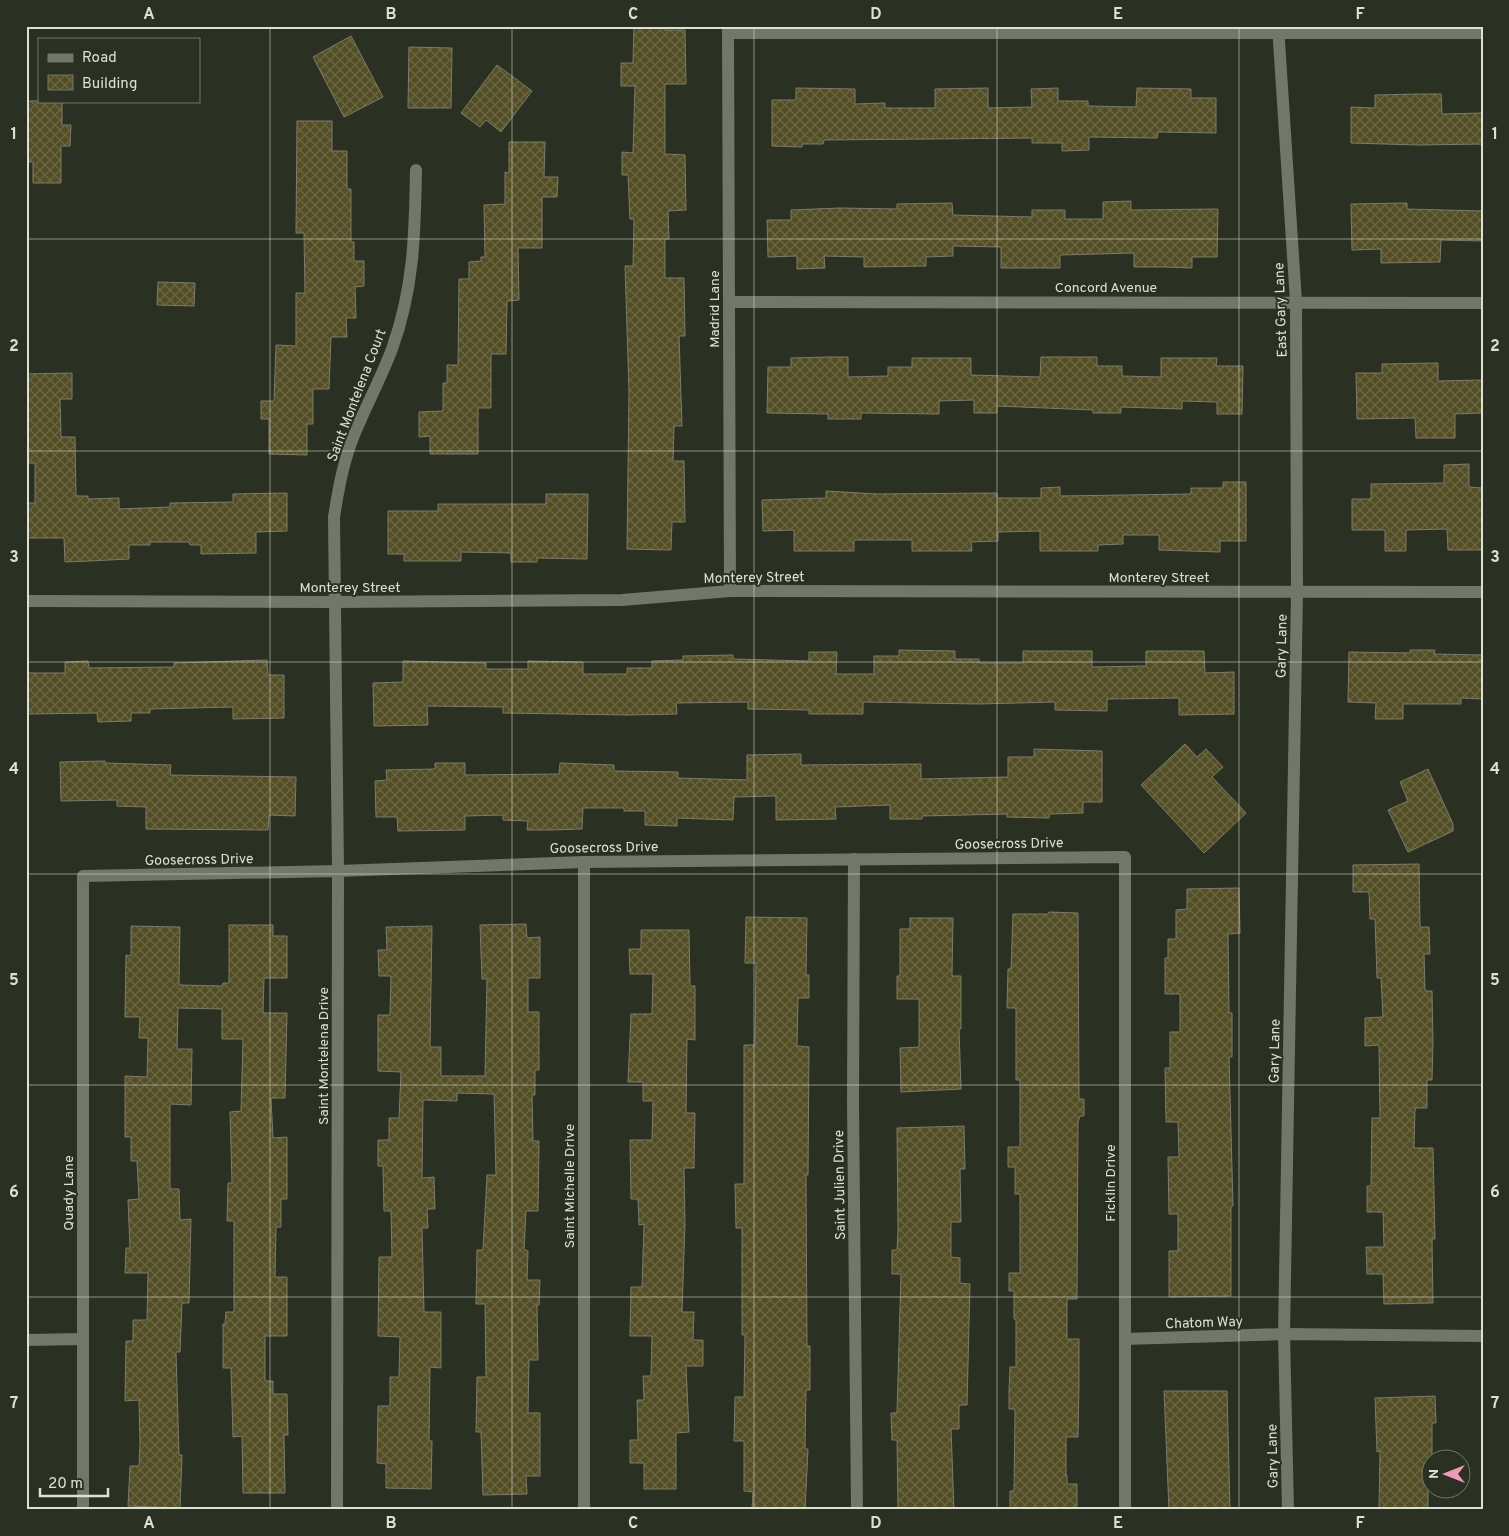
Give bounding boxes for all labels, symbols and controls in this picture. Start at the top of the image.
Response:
text: A [143,5,155,25]
text: B [385,5,397,25]
text: C [628,5,638,25]
text: D [870,5,882,25]
text: E [1113,5,1123,25]
text: F [1355,5,1365,25]
legend [38,38,200,102]
text: Road [82,49,117,68]
text: Building [82,75,137,94]
text: 1 [11,125,17,145]
text: 1 [1492,125,1498,145]
street label: East Gary Lane [1271,262,1292,358]
street label: Madrid Lane [707,270,724,348]
street label: Concord Avenue [1055,280,1157,297]
street label: Saint Montelena Court [324,327,391,464]
text: 2 [9,337,19,357]
text: 2 [1490,337,1500,357]
text: 3 [9,548,19,568]
text: 3 [1490,548,1500,568]
street label: Monterey Street [703,569,805,588]
street label: Monterey Street [1108,570,1210,587]
street label: Monterey Street [299,580,401,597]
street label: Gary Lane [1273,614,1292,678]
text: 4 [9,760,19,780]
text: 4 [1490,760,1500,780]
street label: Goosecross Drive [954,835,1064,854]
street label: Goosecross Drive [549,839,659,858]
street label: Goosecross Drive [144,851,254,870]
text: 5 [9,971,19,991]
text: 5 [1490,971,1500,991]
street label: Saint Montelena Drive [316,987,333,1125]
street label: Gary Lane [1266,1019,1285,1083]
street label: Saint Michelle Drive [562,1124,579,1248]
street label: Saint Julien Drive [831,1130,850,1240]
street label: Ficklin Drive [1103,1144,1120,1222]
street label: Quady Lane [61,1155,78,1231]
text: 6 [9,1183,19,1203]
text: 6 [1490,1183,1500,1203]
street label: Chatom Way [1165,1314,1243,1333]
text: 7 [10,1394,18,1414]
text: 7 [1491,1394,1499,1414]
street label: Gary Lane [1264,1424,1283,1488]
north arrow [1422,1448,1472,1498]
scale bar [40,1466,108,1498]
text: N [1426,1469,1443,1479]
text: 20 m [48,1475,83,1494]
text: A [143,1514,155,1534]
text: B [385,1514,397,1534]
text: C [628,1514,638,1534]
text: D [870,1514,882,1534]
text: E [1113,1514,1123,1534]
text: F [1355,1514,1365,1534]

